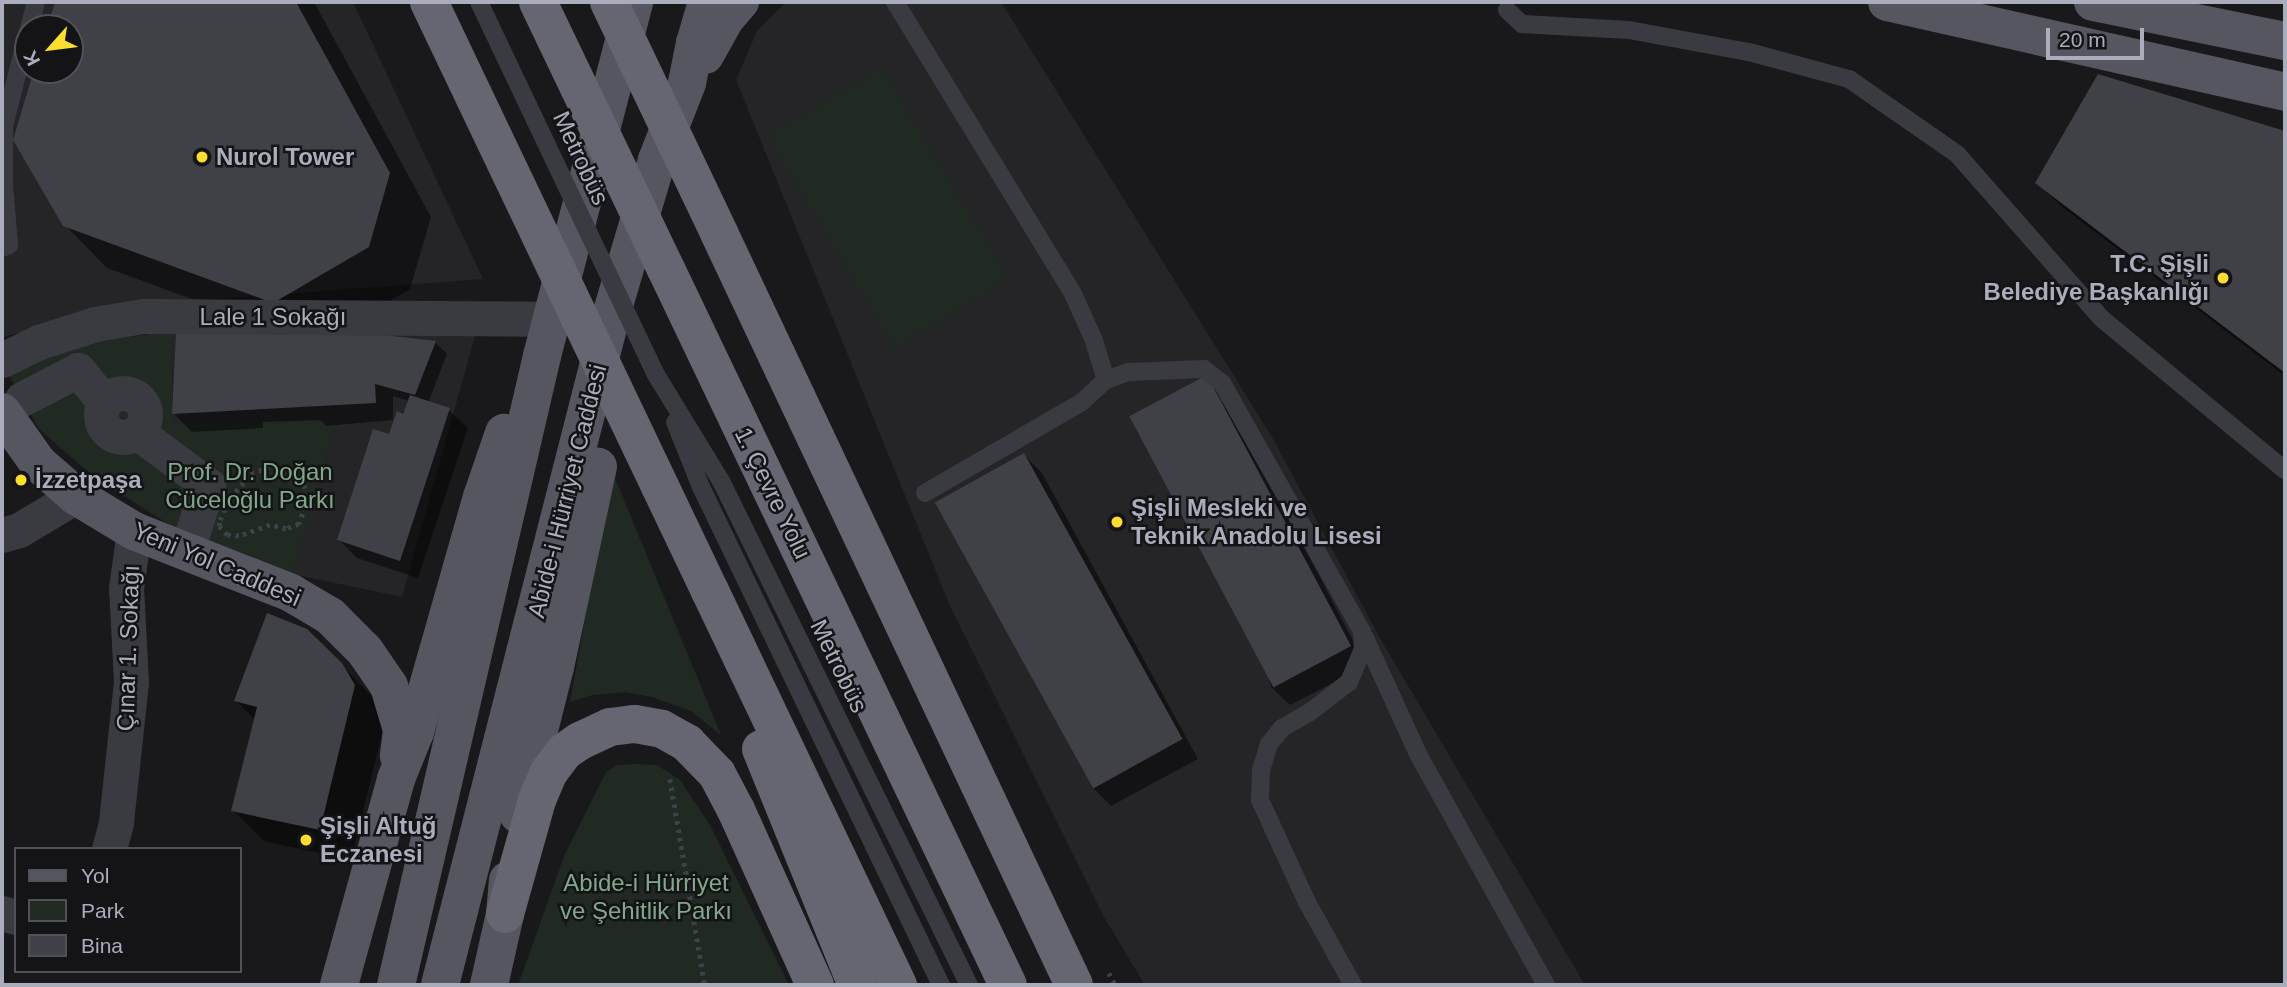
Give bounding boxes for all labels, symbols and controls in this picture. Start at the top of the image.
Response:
north arrow [14,14,84,84]
scale bar [2049,14,2147,58]
text: 20 m [2059,28,2106,51]
text: K [19,47,44,69]
street label: Metrobüs [547,107,615,209]
place label: Nurol Tower [216,143,354,171]
marker: Nurol Tower [194,149,210,165]
place label: T.C. Şişli Belediye Başkanlığı [1984,250,2209,306]
marker: T.C. Şişli Belediye Başkanlığı [2215,270,2231,286]
street label: Lale 1 Sokağı [200,303,346,331]
street label: Abide-i Hürriyet Caddesi [522,361,612,621]
street label: 1. Çevre Yolu [729,422,817,564]
park label: Prof. Dr. Doğan Cüceloğlu Parkı [165,458,335,514]
place label: İzzetpaşa [35,466,142,494]
marker: İzzetpaşa [13,472,29,488]
place label: Şişli Mesleki ve Teknik Anadolu Lisesi [1131,494,1383,550]
marker: Şişli Mesleki ve Teknik Anadolu Lisesi [1109,514,1125,530]
street label: Yeni Yol Caddesi [129,516,305,612]
street label: Çınar 1. Sokağı [111,564,145,732]
street label: Metrobüs [804,615,874,717]
place label: Şişli Altuğ Eczanesi [320,812,437,868]
marker: Şişli Altuğ Eczanesi [298,832,314,848]
legend [14,847,242,973]
text: Yol [81,864,109,887]
park label: Abide-i Hürriyet ve Şehitlik Parkı [560,869,732,925]
text: Park [81,899,124,922]
text: Bina [81,934,123,957]

